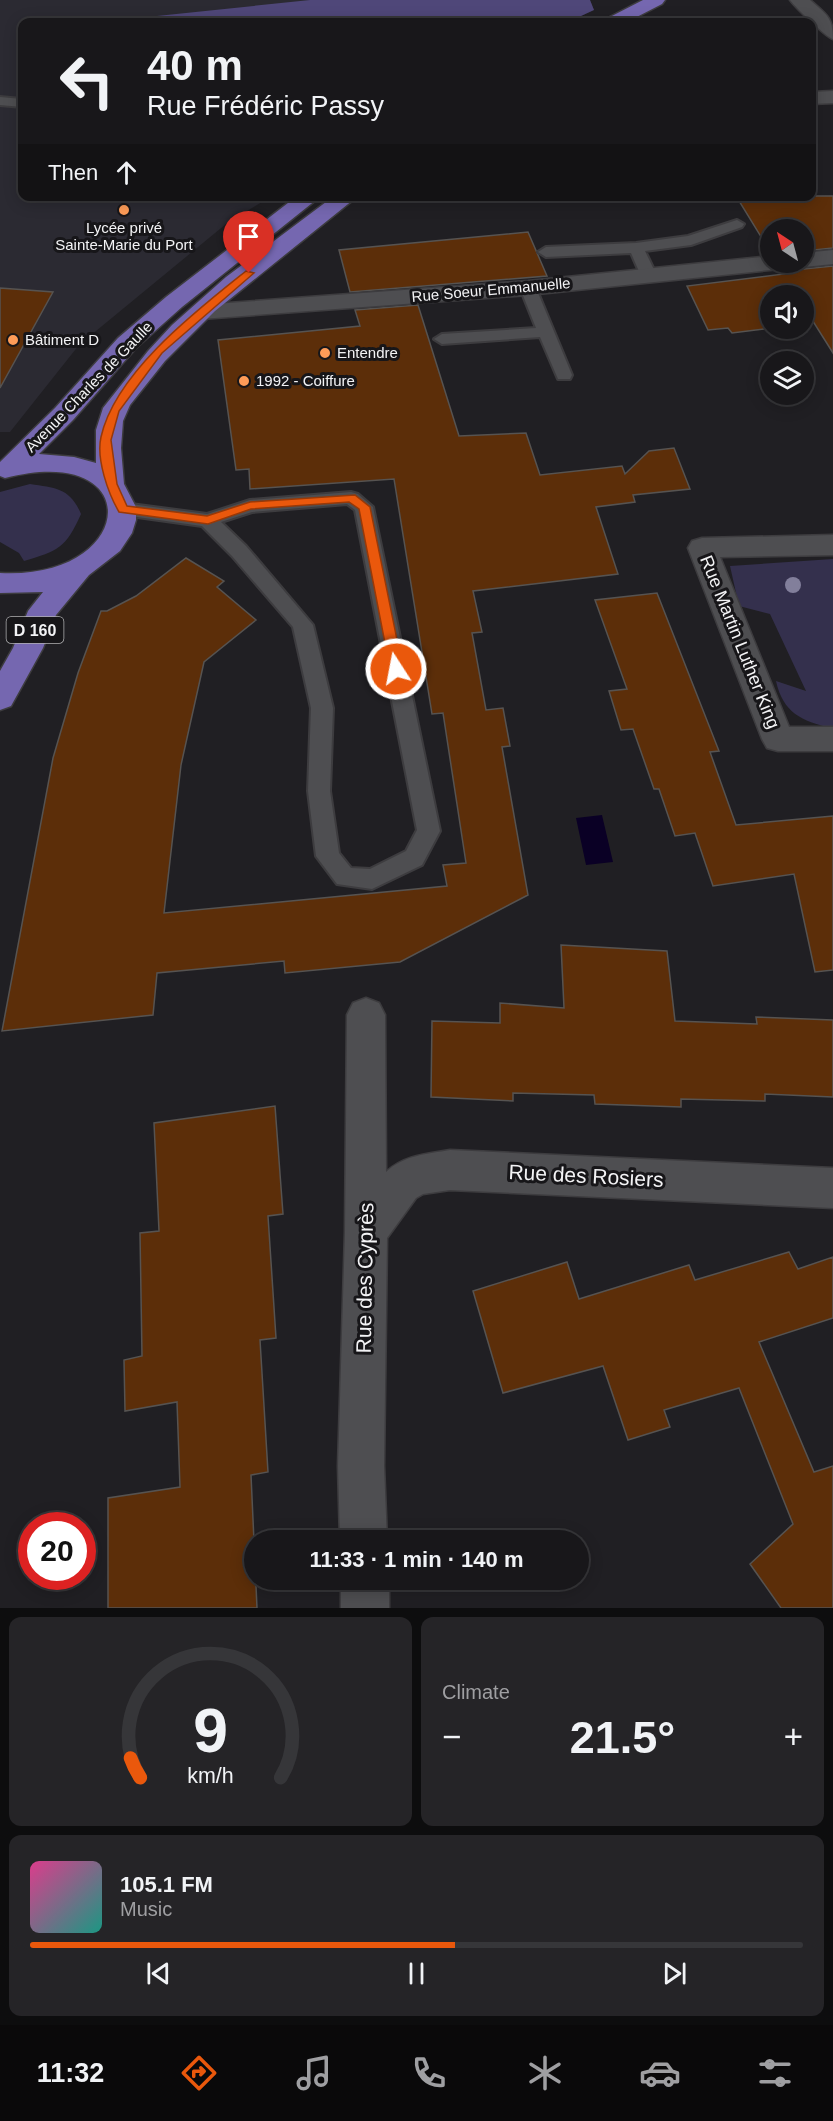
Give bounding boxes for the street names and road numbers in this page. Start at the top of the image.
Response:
street label: Rue Soeur Emmanuelle [411,274,571,305]
street label: Avenue Charles de Gaulle [22,318,155,455]
street label: Rue Martin Luther King [696,552,784,732]
road number: D 160 [6,617,63,643]
street label: Rue des Rosiers [508,1160,664,1191]
street label: Rue des Cyprès [352,1203,377,1353]

